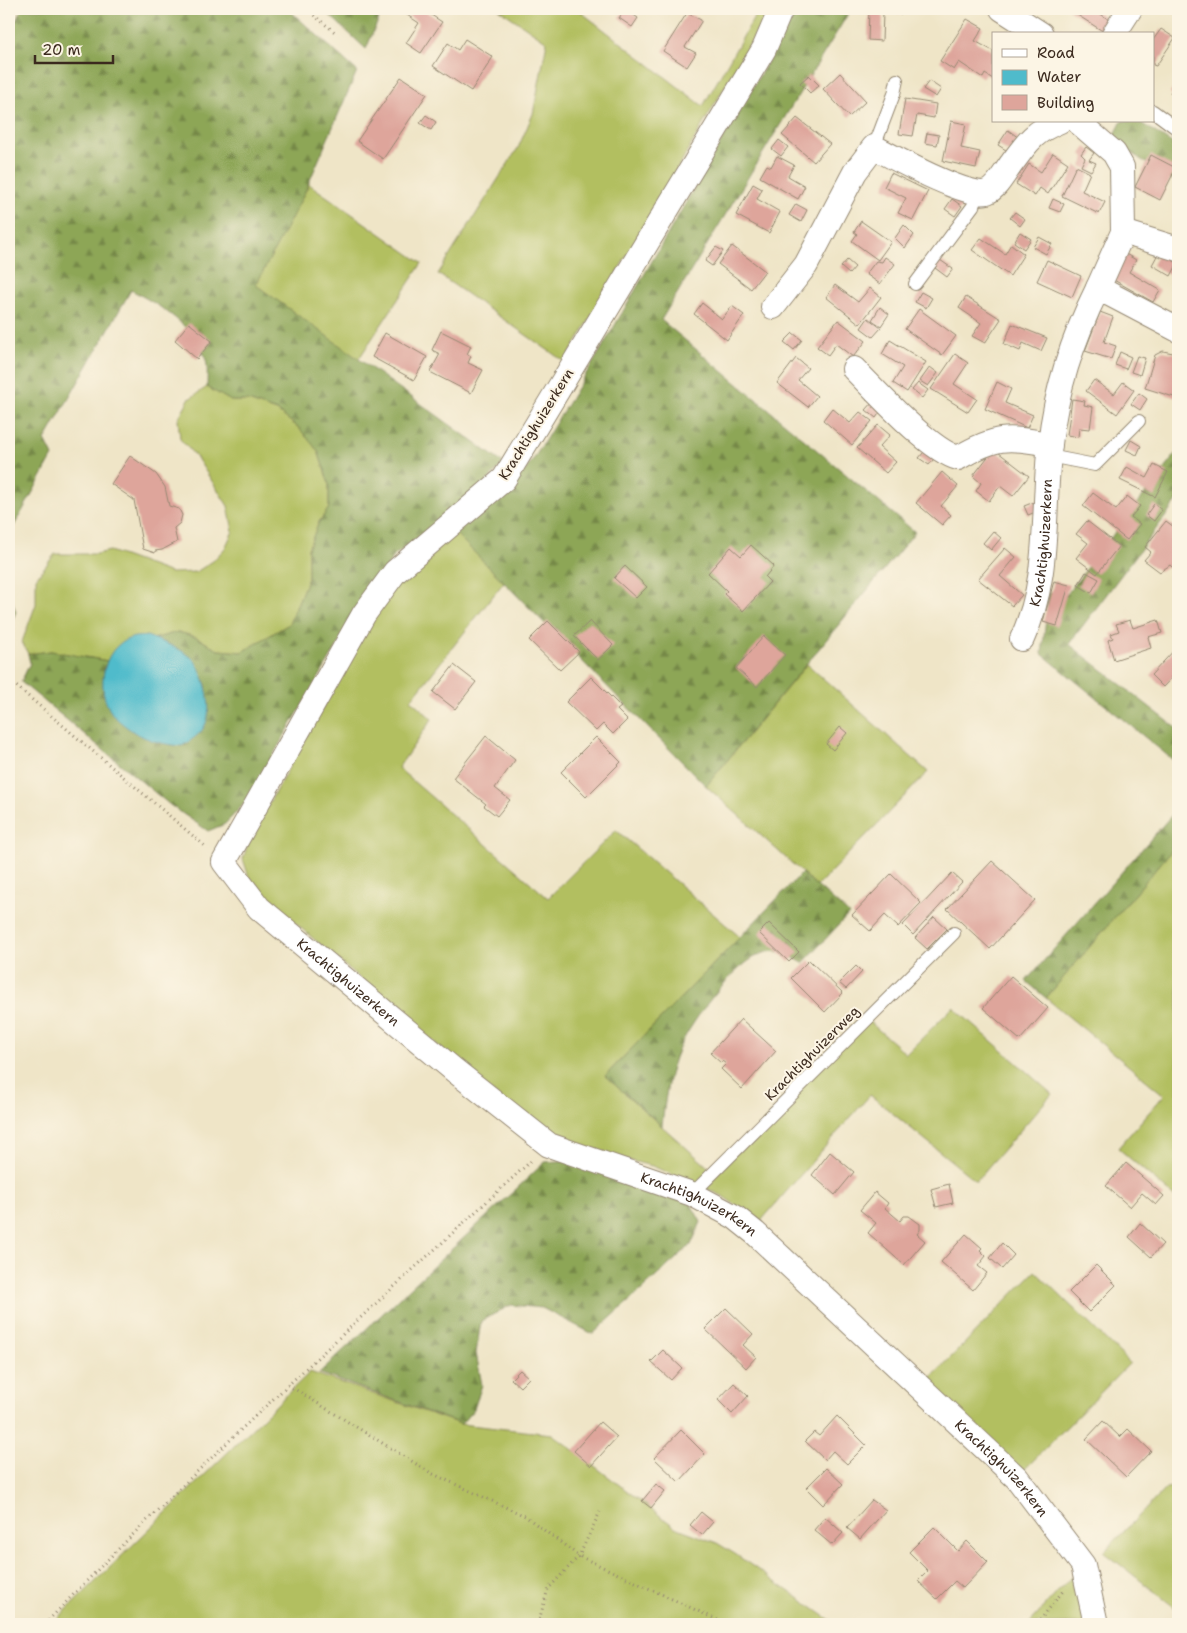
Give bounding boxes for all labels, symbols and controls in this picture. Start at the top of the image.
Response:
scale bar [35,32,112,64]
legend [992,32,1154,122]
text: 20 m [42,40,81,60]
text: Road [1037,43,1075,63]
text: Water [1037,67,1081,87]
text: Building [1037,93,1094,113]
street label: Krachtighuizerkern [494,365,578,483]
street label: Krachtighuizerkern [1025,478,1056,608]
street label: Krachtighuizerkern [293,934,404,1030]
street label: Krachtighuizerweg [761,1002,863,1104]
street label: Krachtighuizerkern [638,1168,761,1240]
street label: Krachtighuizerkern [951,1415,1052,1521]

